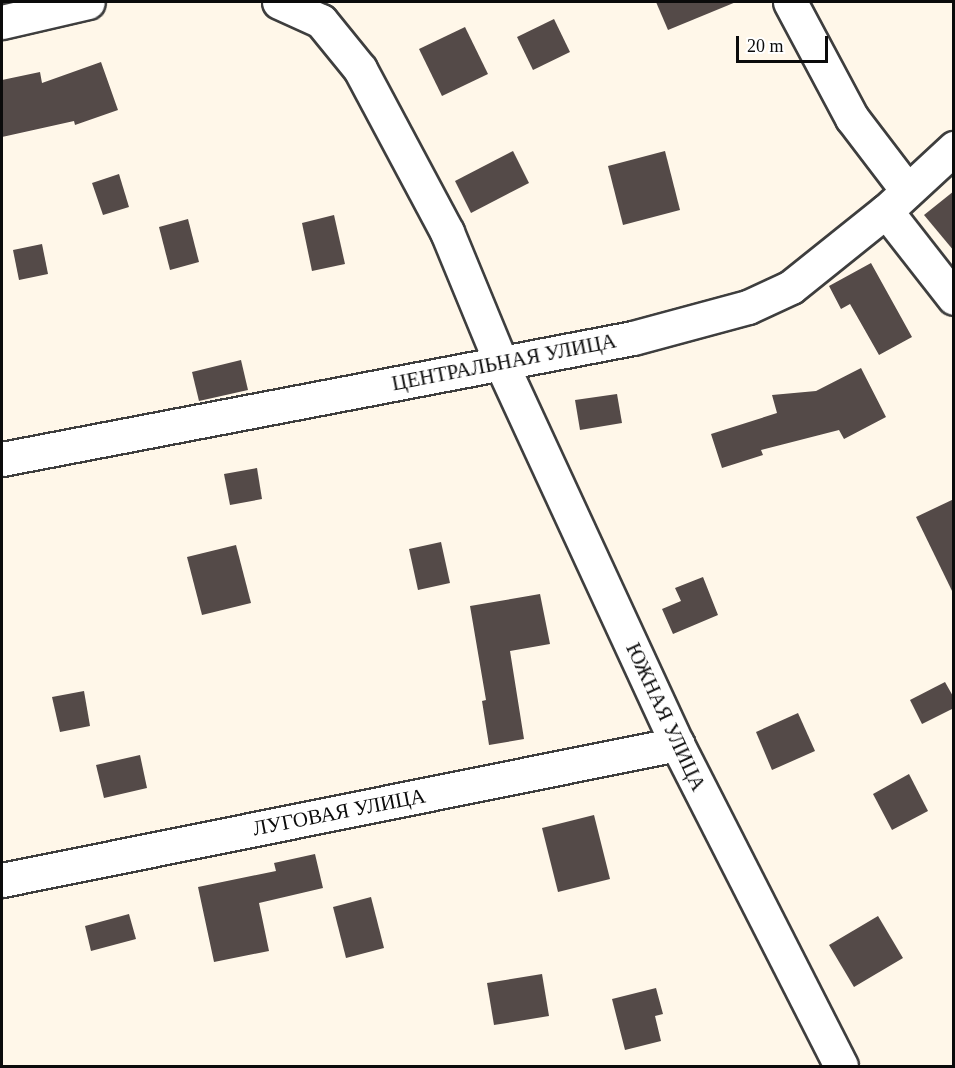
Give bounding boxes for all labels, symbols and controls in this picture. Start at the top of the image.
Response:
scale bar [739,24,830,62]
text: 20 m [747,36,784,56]
street label: ЦЕНТРАЛЬНАЯ УЛИЦА [390,328,618,396]
street label: ЮЖНАЯ УЛИЦА [621,639,711,795]
street label: ЛУГОВАЯ УЛИЦА [251,783,427,841]

